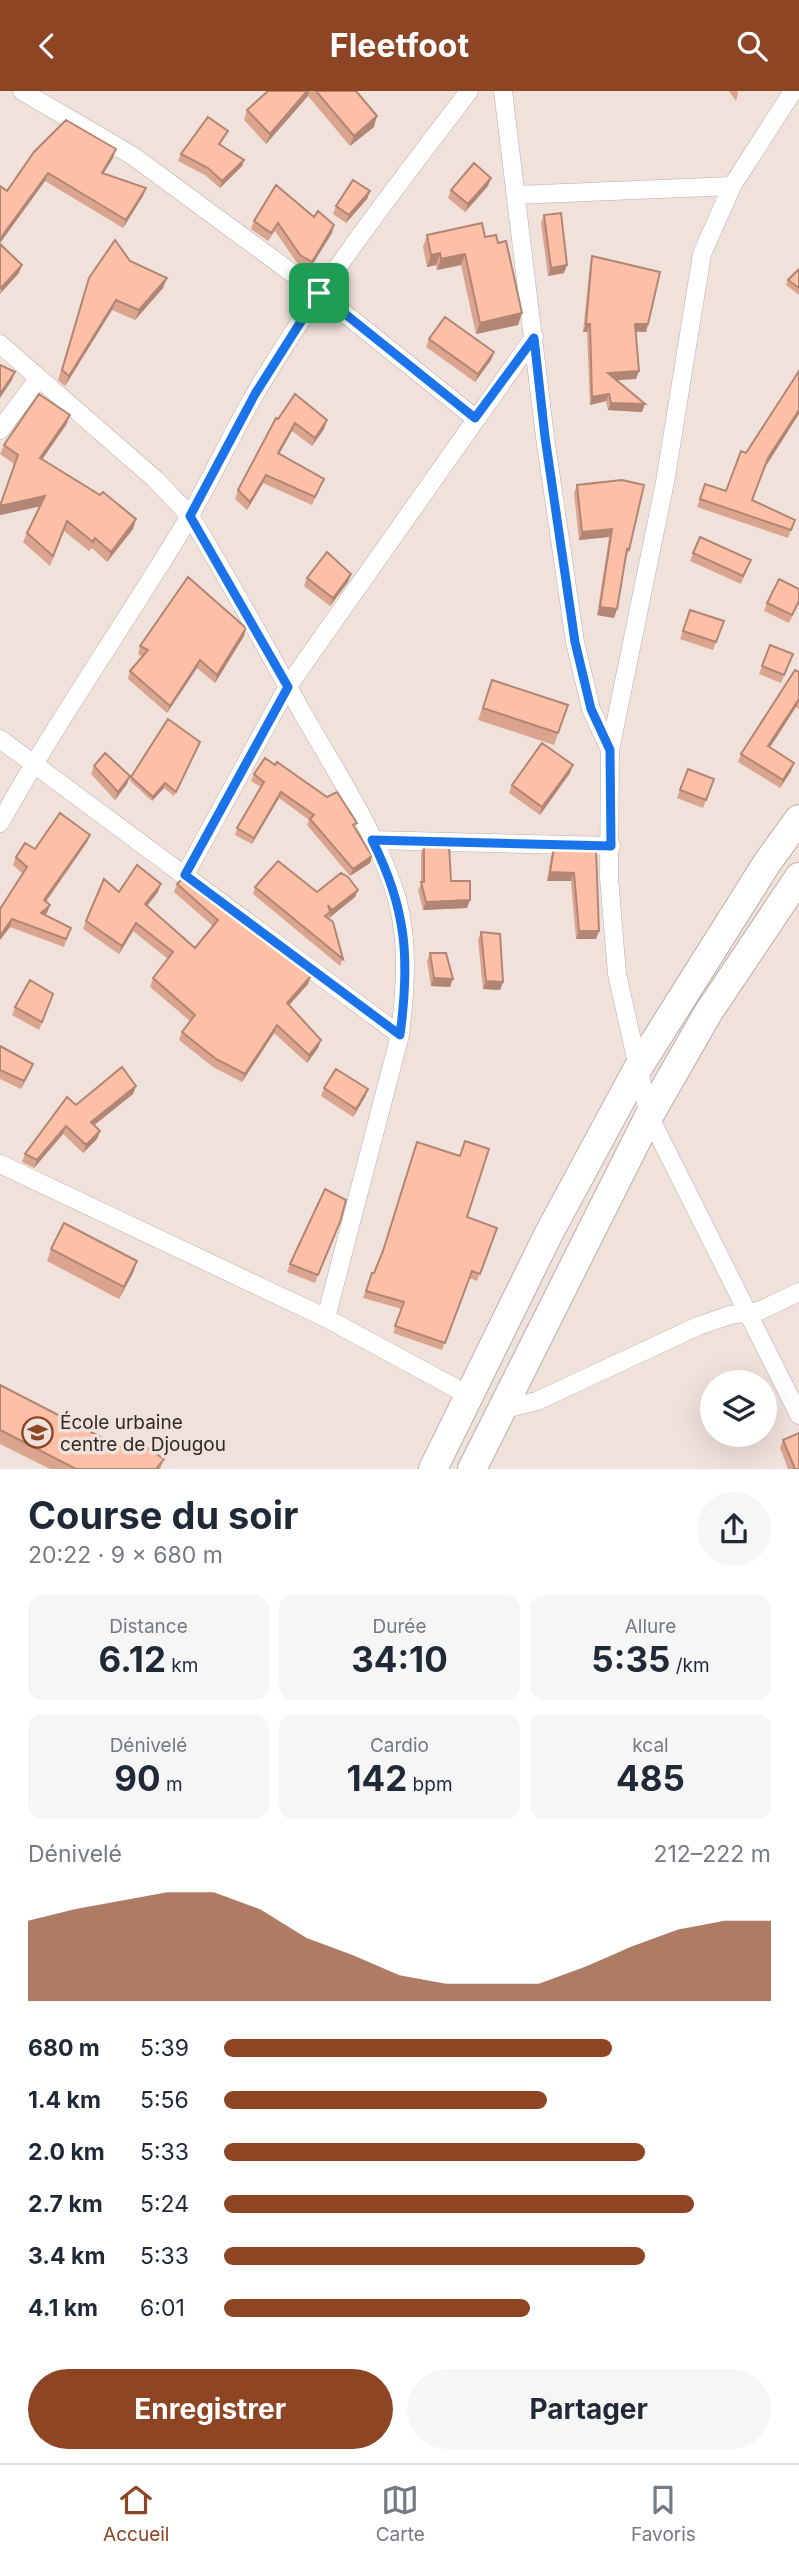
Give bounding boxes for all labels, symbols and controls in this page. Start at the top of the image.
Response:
text: Fleetfoot [330,26,469,65]
icon: back [28,27,66,65]
icon: search [733,27,771,65]
pin [289,263,349,323]
icon: arrive [300,274,338,312]
map controls [700,1370,777,1447]
button: layers [700,1370,777,1447]
place label: École urbaine centre de Djougou [60,1410,226,1456]
school or university icon: École urbaine centre de Djougou [20,1416,54,1450]
text: Course du soir [28,1492,298,1538]
button: share [697,1492,771,1566]
text: 20:22 · 9 × 680 m [28,1541,223,1569]
text: Distance [109,1615,188,1638]
text: Durée [373,1615,426,1638]
text: Allure [625,1615,676,1638]
text: 6.12 [99,1638,166,1680]
text: 34:10 [351,1638,448,1680]
text: 5:35 [591,1638,670,1680]
text: km [166,1654,198,1677]
text: /km [670,1654,710,1677]
text: Dénivelé [110,1734,187,1757]
text: Cardio [370,1734,429,1757]
text: kcal [632,1734,669,1757]
text: 90 [114,1757,161,1799]
text: 142 [346,1757,407,1799]
text: 485 [616,1757,685,1799]
text: m [161,1773,183,1796]
text: bpm [407,1773,453,1796]
text: Dénivelé [28,1840,122,1868]
text: 212–222 m [653,1840,771,1868]
text: 680 m [28,2034,100,2062]
text: 5:39 [140,2034,189,2062]
text: 1.4 km [28,2086,101,2114]
text: 5:56 [140,2086,189,2114]
text: 2.0 km [28,2138,105,2166]
text: 5:33 [140,2138,189,2166]
text: 2.7 km [28,2190,103,2218]
text: 5:24 [140,2190,189,2218]
text: 3.4 km [28,2242,105,2270]
text: 5:33 [140,2242,189,2270]
text: 4.1 km [28,2294,98,2322]
text: 6:01 [140,2294,185,2322]
button: Enregistrer [28,2369,393,2449]
button: Partager [407,2369,771,2449]
tab: Accueil [103,2481,169,2546]
tab: Carte [376,2481,425,2546]
tab: Favoris [631,2481,696,2546]

